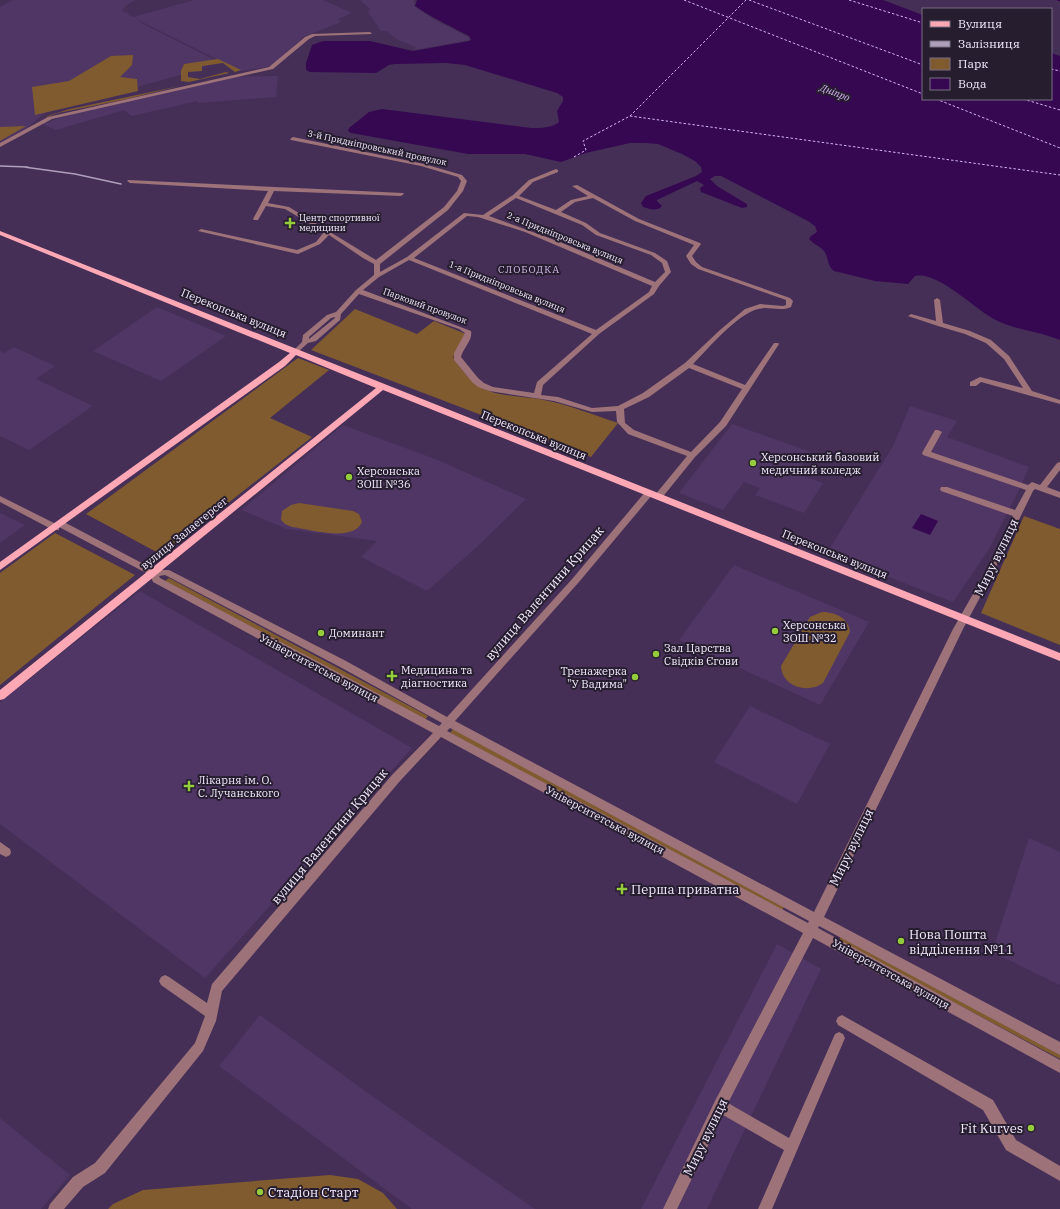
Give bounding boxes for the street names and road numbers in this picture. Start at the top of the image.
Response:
street label: 3-й Придніпровський провулок [307,127,448,168]
street label: 2-а Придніпровська вулиця [506,209,625,266]
street label: 1-а Придніпровська вулиця [448,258,567,315]
street label: Перекопська вулиця [179,285,289,341]
street label: Парковий провулок [382,285,469,326]
street label: Перекопська вулиця [479,407,589,463]
street label: вулиця Залаегерсег [138,494,230,572]
street label: Миру вулиця [970,516,1023,599]
street label: вулиця Валентини Крицак [481,522,608,664]
street label: Перекопська вулиця [780,526,890,582]
street label: Університетська вулиця [257,631,381,705]
street label: вулиця Валентини Крицак [267,764,392,908]
street label: Університетська вулиця [543,783,667,857]
street label: Миру вулиця [825,806,878,889]
street label: Університетська вулиця [830,936,952,1012]
street label: Миру вулиця [679,1096,732,1179]

